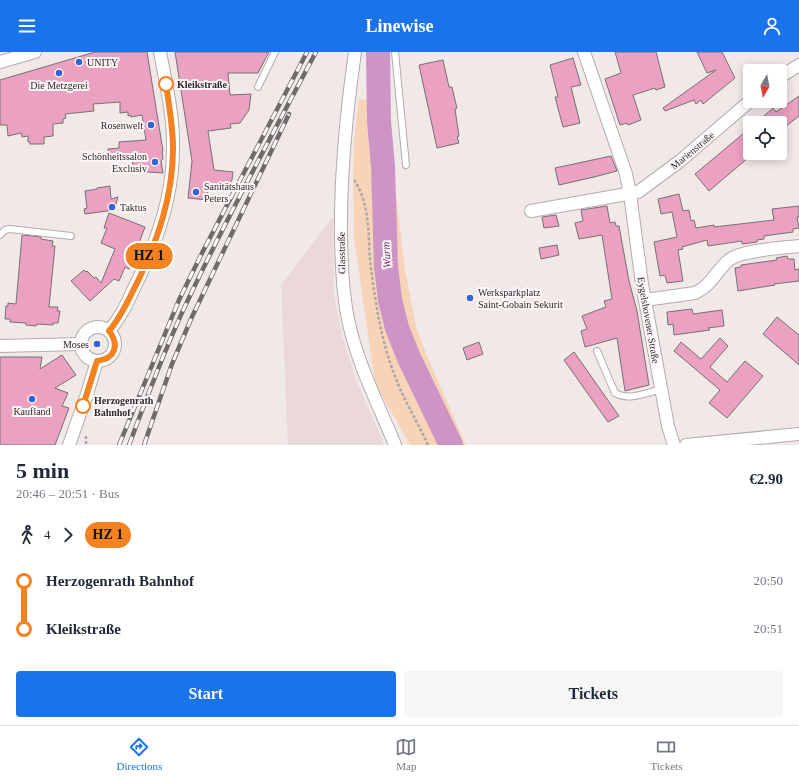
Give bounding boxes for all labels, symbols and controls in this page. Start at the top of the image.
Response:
icon: menu [16,15,38,37]
icon: person [761,15,783,37]
text: Linewise [365,16,434,36]
marker: UNITY [74,57,84,67]
place label: UNITY [87,57,118,68]
north arrow [743,64,787,108]
map controls [743,64,787,160]
marker: Die Metzgerei [54,68,64,78]
marker: Kleikstraße [158,76,174,92]
place label: Kleikstraße [177,79,228,90]
place label: Die Metzgerei [30,80,88,91]
button: locate [743,116,787,160]
place label: Rosenwelt [101,120,143,131]
marker: Rosenwelt [146,120,156,130]
street label: Marienstraße [669,129,716,172]
place label: Schönheitssalon Exclusiv [82,151,147,174]
marker: Schönheitssalon Exclusiv [150,157,160,167]
place label: Sanitätshaus Peters [204,181,254,204]
marker: Sanitätshaus Peters [191,187,201,197]
marker: Taktus [107,202,117,212]
place label: Taktus [120,202,147,213]
street label: Glasstraße [336,231,347,274]
water label: Wurm [379,242,393,268]
line badge: HZ 1 [121,243,177,269]
text: HZ 1 [134,248,164,263]
street label: Eygelshovener Straße [635,276,662,365]
place label: Werksparkplatz Saint-Gobain Sekurit [478,287,563,310]
marker: Werksparkplatz Saint-Gobain Sekurit [465,293,475,303]
place label: Moses [63,339,89,350]
marker: Moses [92,339,102,349]
marker: Kaufland [27,394,37,404]
place label: Herzogenrath Bahnhof [94,395,154,418]
marker: Herzogenrath Bahnhof [75,398,91,414]
place label: Kaufland [13,406,51,417]
text: 5 min [16,458,69,483]
text: €2.90 [749,471,783,487]
text: 20:46 – 20:51 · Bus [16,486,119,501]
icon: walk [16,524,38,546]
icon: forward [57,524,79,546]
text: 4 [44,527,51,542]
text: HZ 1 [93,527,123,542]
text: Herzogenrath Bahnhof [46,573,194,589]
text: 20:50 [753,573,783,588]
text: Kleikstraße [46,621,121,637]
text: 20:51 [753,621,783,636]
button: Start [16,671,396,717]
button: Tickets [404,671,783,717]
tab: Directions [117,736,162,772]
tab: Map [395,736,417,772]
tab: Tickets [650,736,682,772]

